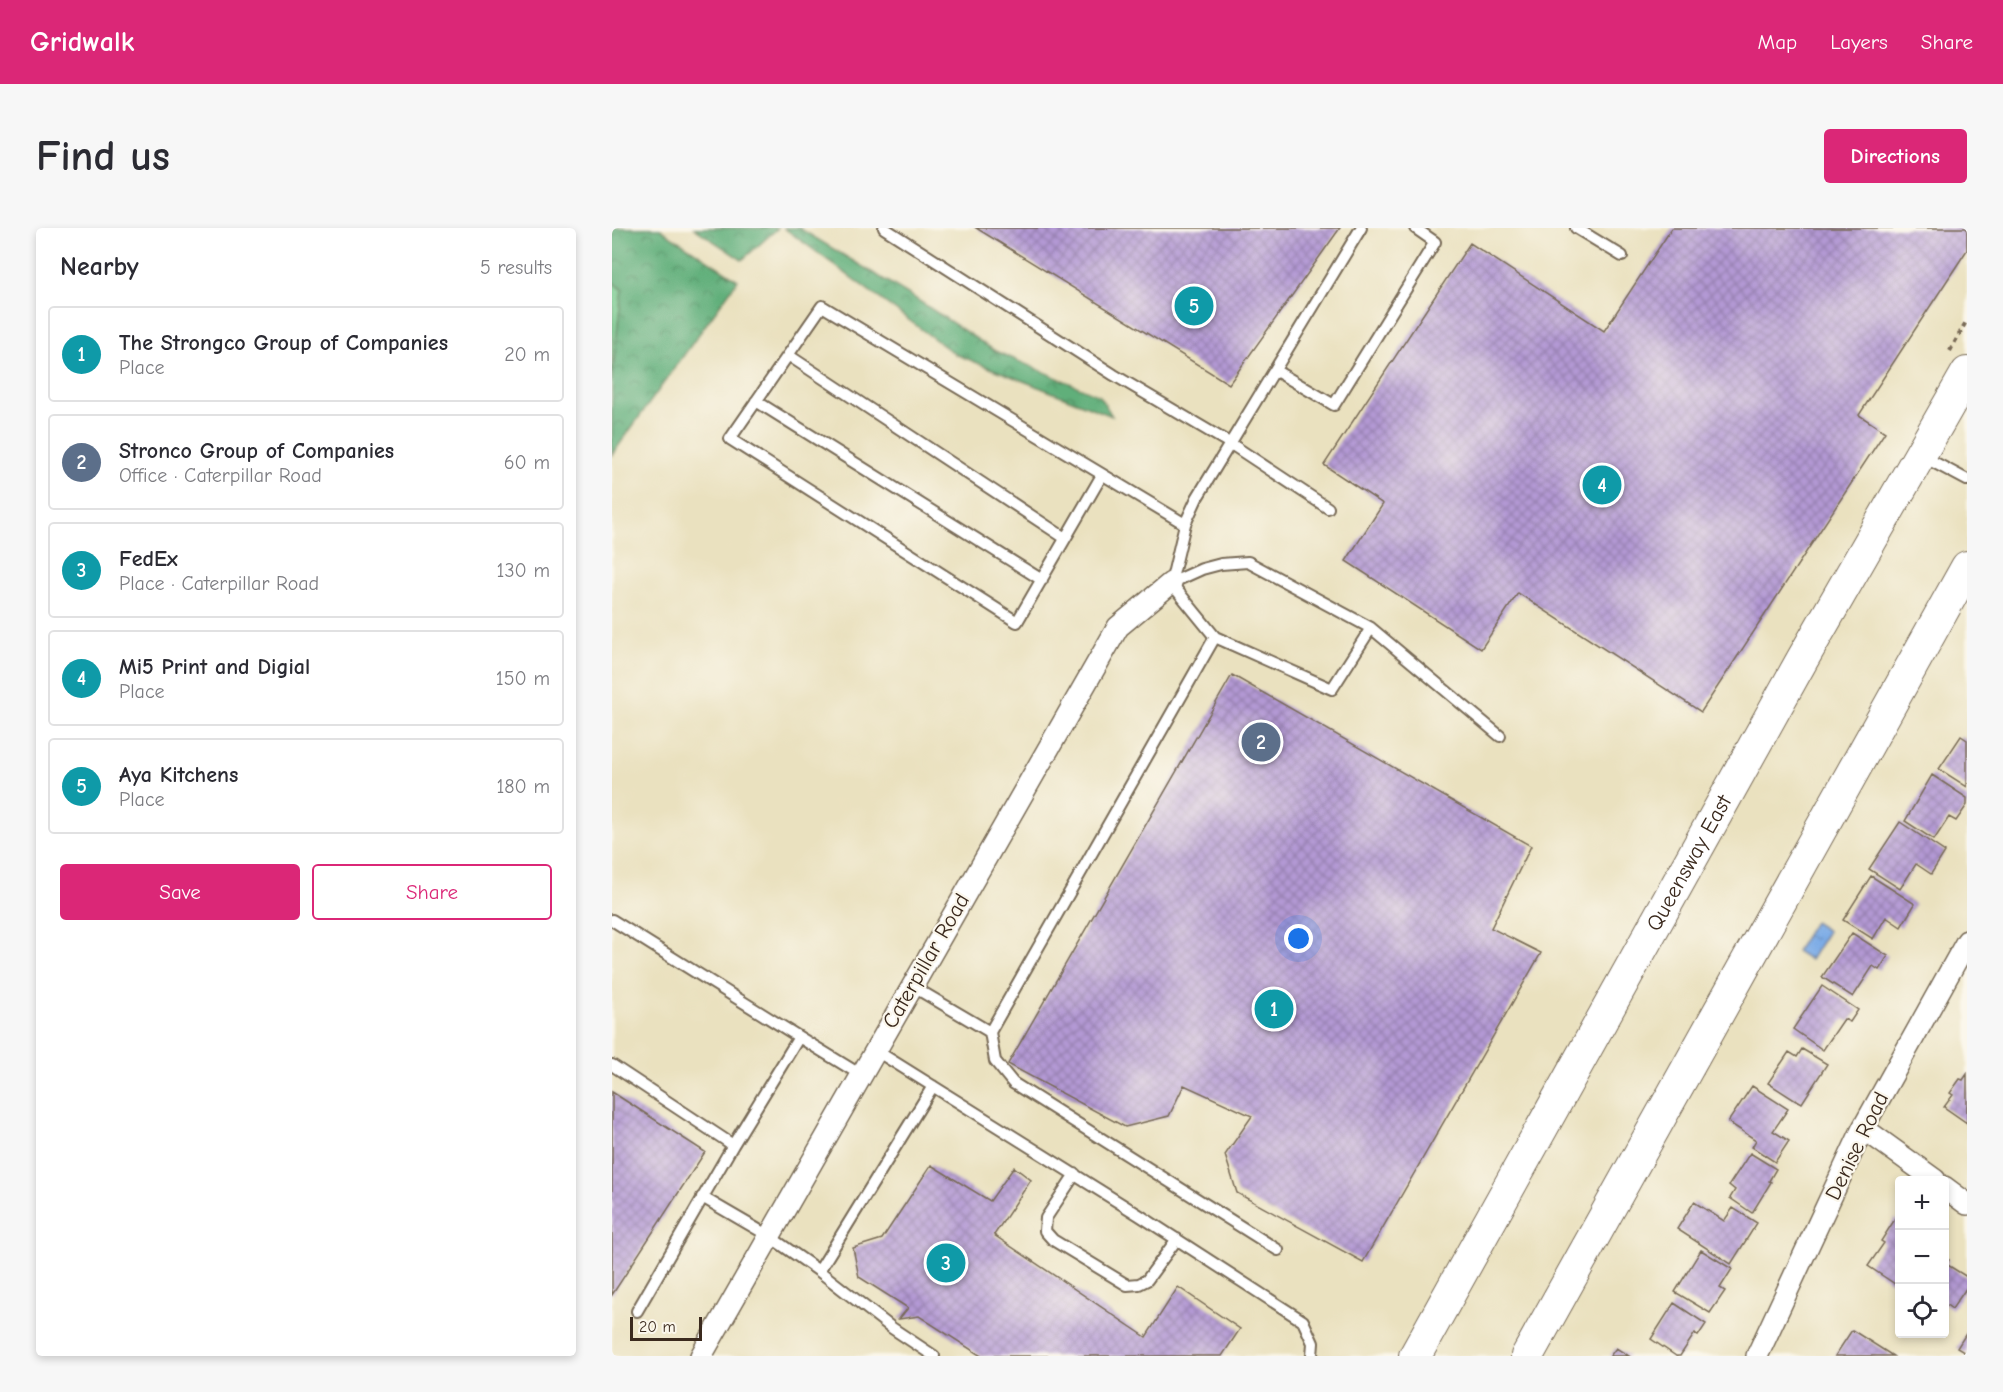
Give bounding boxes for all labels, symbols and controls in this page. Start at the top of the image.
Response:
text: Gridwalk [30,26,134,58]
text: Map [1758,30,1797,54]
text: Layers [1830,30,1888,54]
text: Share [1921,30,1973,54]
button: Directions [1824,129,1967,183]
text: Find us [36,132,170,181]
text: Nearby [60,252,139,282]
text: 5 results [480,256,552,279]
pin: 5 [1174,284,1214,328]
text: The Strongco Group of Companies [119,330,448,356]
text: 1 [78,343,85,366]
text: 20 m [504,343,550,366]
text: Place [119,356,165,379]
text: Stronco Group of Companies [119,438,394,464]
text: 2 [77,451,86,474]
text: 60 m [504,451,550,474]
pin: 4 [1582,462,1622,508]
text: Office · Caterpillar Road [119,464,322,487]
text: FedEx [119,546,178,572]
text: 3 [77,559,86,582]
text: 130 m [497,559,550,582]
text: Place · Caterpillar Road [119,572,319,595]
text: Mi5 Print and Digial [119,654,310,680]
text: 4 [77,667,86,690]
text: 150 m [496,667,550,690]
text: Place [119,680,165,703]
pin: 2 [1242,720,1280,764]
text: Aya Kitchens [119,762,238,788]
text: 5 [76,775,87,798]
text: 180 m [496,775,550,798]
text: Place [119,788,165,811]
street label: Queensway East [1641,790,1738,936]
button: Save [60,864,300,920]
button: Share [312,864,552,920]
street label: Caterpillar Road [877,889,975,1033]
your location [1284,924,1313,953]
pin: 1 [1254,986,1294,1032]
street label: Denise Road [1820,1088,1894,1204]
map controls [1895,1176,1949,1338]
button: + [1895,1176,1949,1230]
button: − [1895,1230,1949,1284]
pin: 3 [926,1240,966,1286]
button: locate [1895,1284,1949,1338]
scale bar [630,1314,702,1342]
text: 20 m [639,1318,676,1336]

